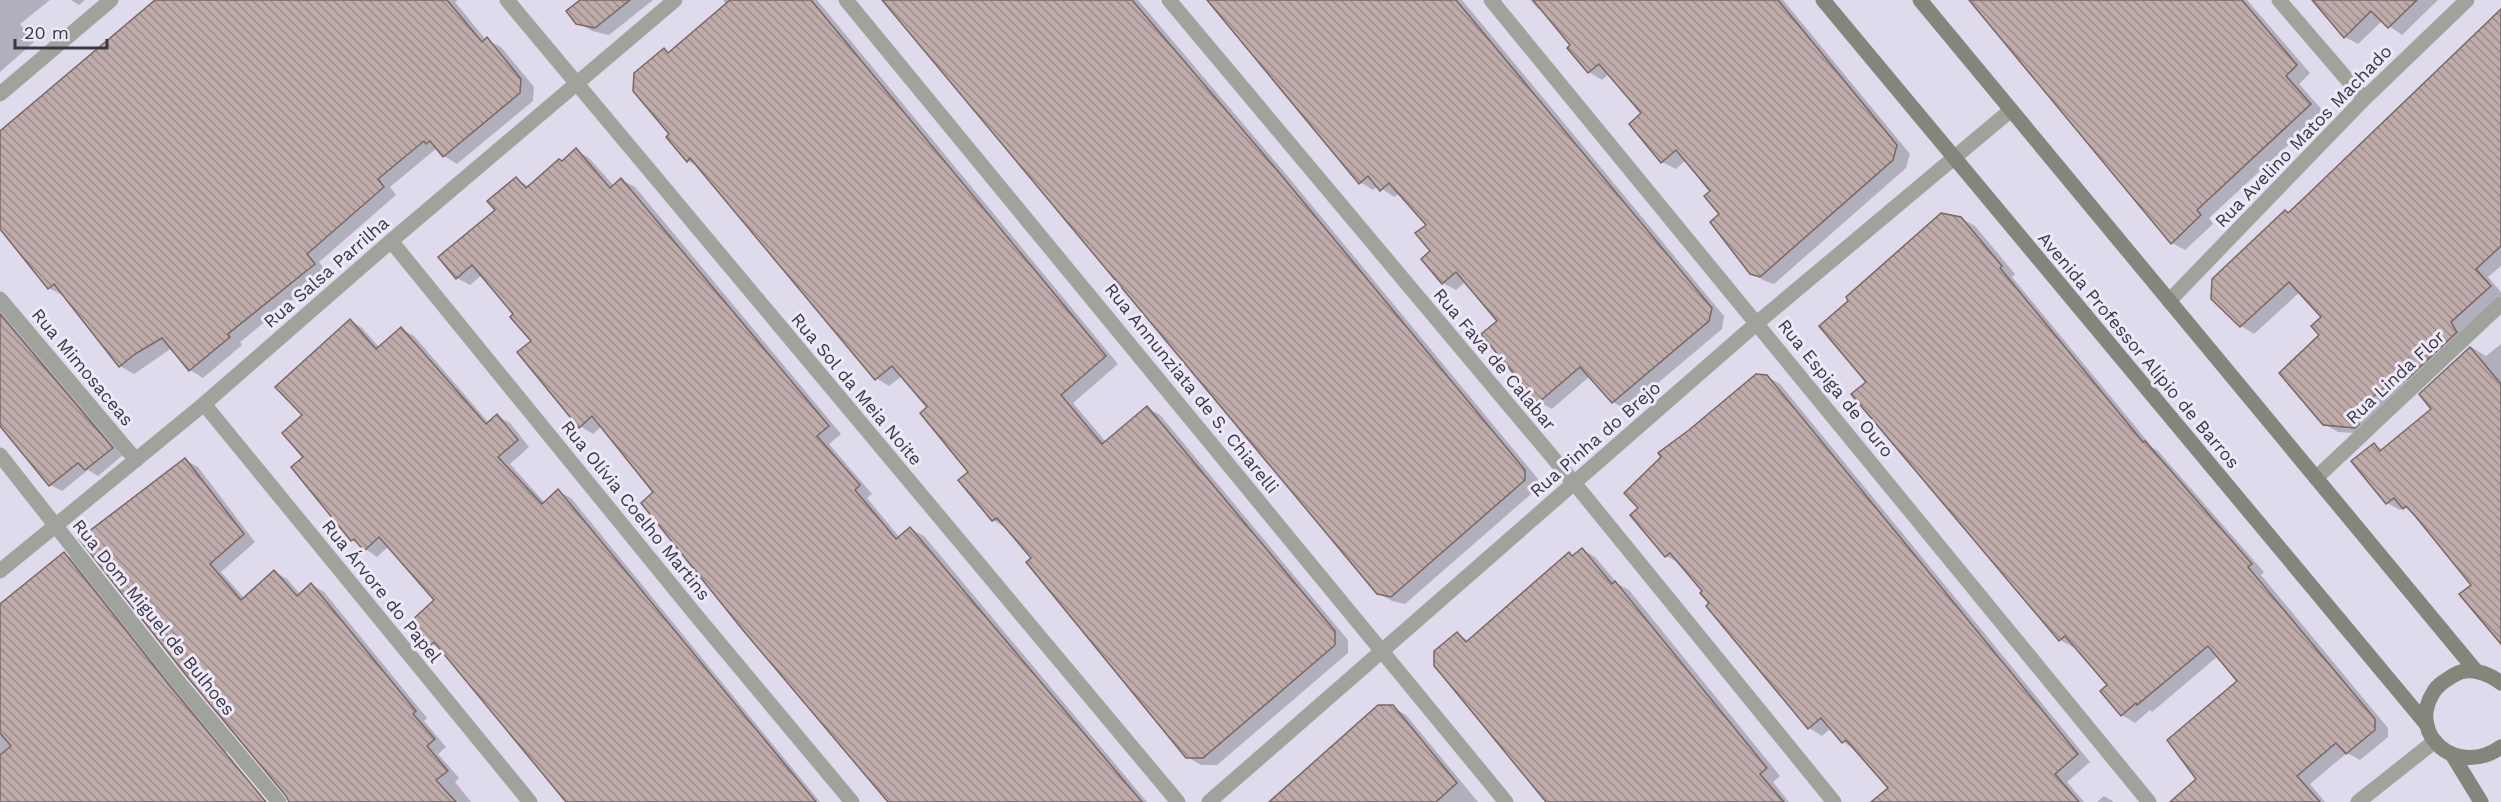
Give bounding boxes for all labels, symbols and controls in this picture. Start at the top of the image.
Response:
scale bar [15,12,106,50]
text: 20 m [24,22,69,43]
street label: Rua Avelino Matos Machado [2210,40,2396,232]
street label: Rua Salsa Parrilha [259,212,393,332]
street label: Avenida Professor Alípio de Barros [2034,228,2244,472]
street label: Rua Annunziata de S. Chiarelli [1101,279,1283,497]
street label: Rua Fava de Calabar [1430,284,1560,434]
street label: Rua Mimosaceas [28,304,138,430]
street label: Rua Sol da Meia Noite [787,309,927,469]
street label: Rua Espiga de Ouro [1774,315,1898,461]
street label: Rua Linda Flor [2341,326,2449,428]
street label: Rua Pinha do Brejo [1526,377,1664,501]
street label: Rua Olívia Coelho Martins [557,416,715,604]
street label: Rua Dom Miguel de Bulhoes [68,515,240,719]
street label: Rua Árvore do Papel [318,515,446,667]

